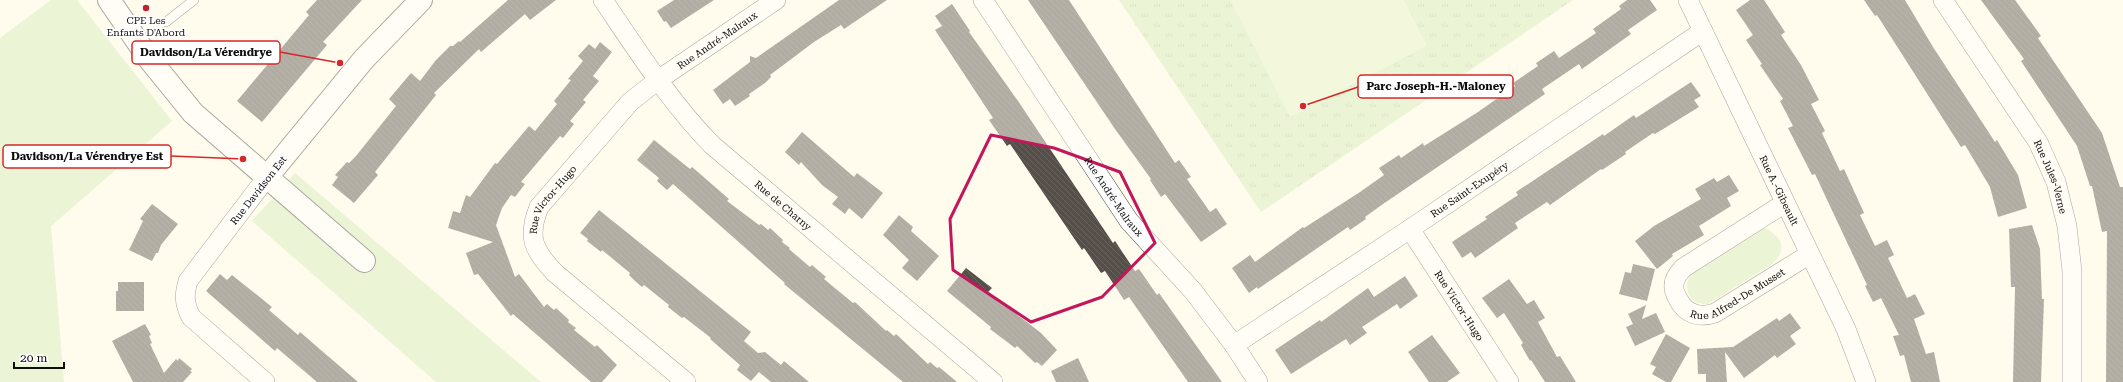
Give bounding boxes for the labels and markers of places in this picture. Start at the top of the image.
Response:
marker: CPE Les Enfants D'Abord [141,3,151,13]
place label: CPE Les Enfants D'Abord [107,15,186,38]
callout: Davidson/La Vérendrye [132,41,280,64]
callout: Parc Joseph-H.-Maloney [1358,75,1513,98]
callout: Davidson/La Vérendrye Est [3,145,171,168]

